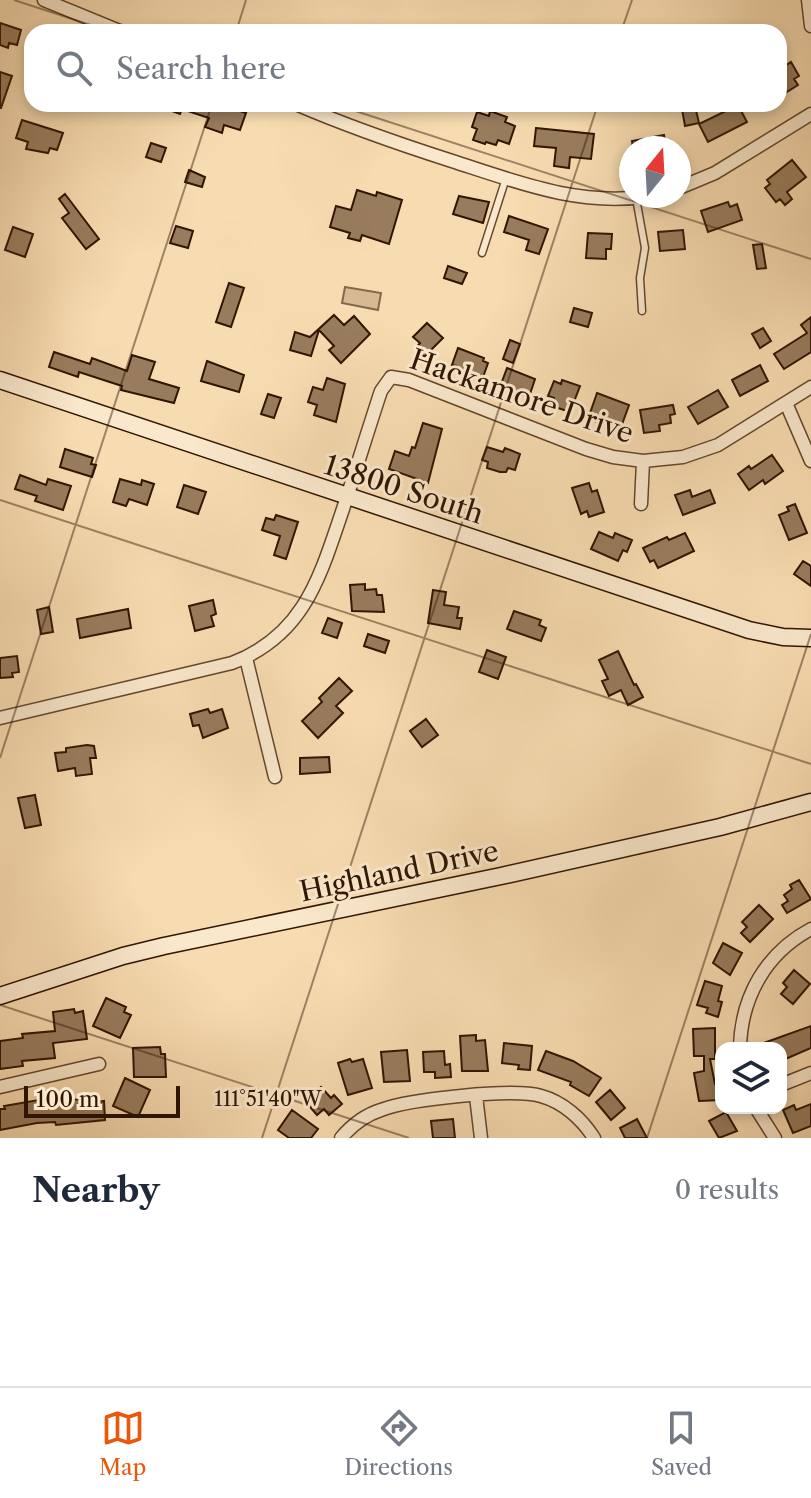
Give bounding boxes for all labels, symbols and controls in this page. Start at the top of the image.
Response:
search box [24,24,787,112]
icon: search [52,46,96,90]
text: Search here [116,50,286,87]
north arrow [619,136,691,208]
street label: Hackamore Drive [406,342,638,450]
street label: 13800 South [320,447,488,531]
street label: Highland Drive [296,833,502,909]
map controls [715,1042,787,1114]
button: layers [715,1042,787,1114]
scale bar [24,1082,180,1118]
text: 100 m [36,1086,99,1113]
text: 111°51'40"W [214,1087,323,1111]
text: Nearby [32,1169,160,1211]
text: 0 results [675,1174,779,1206]
tab: Map [99,1406,146,1481]
tab: Directions [344,1406,453,1481]
tab: Saved [651,1406,712,1481]

